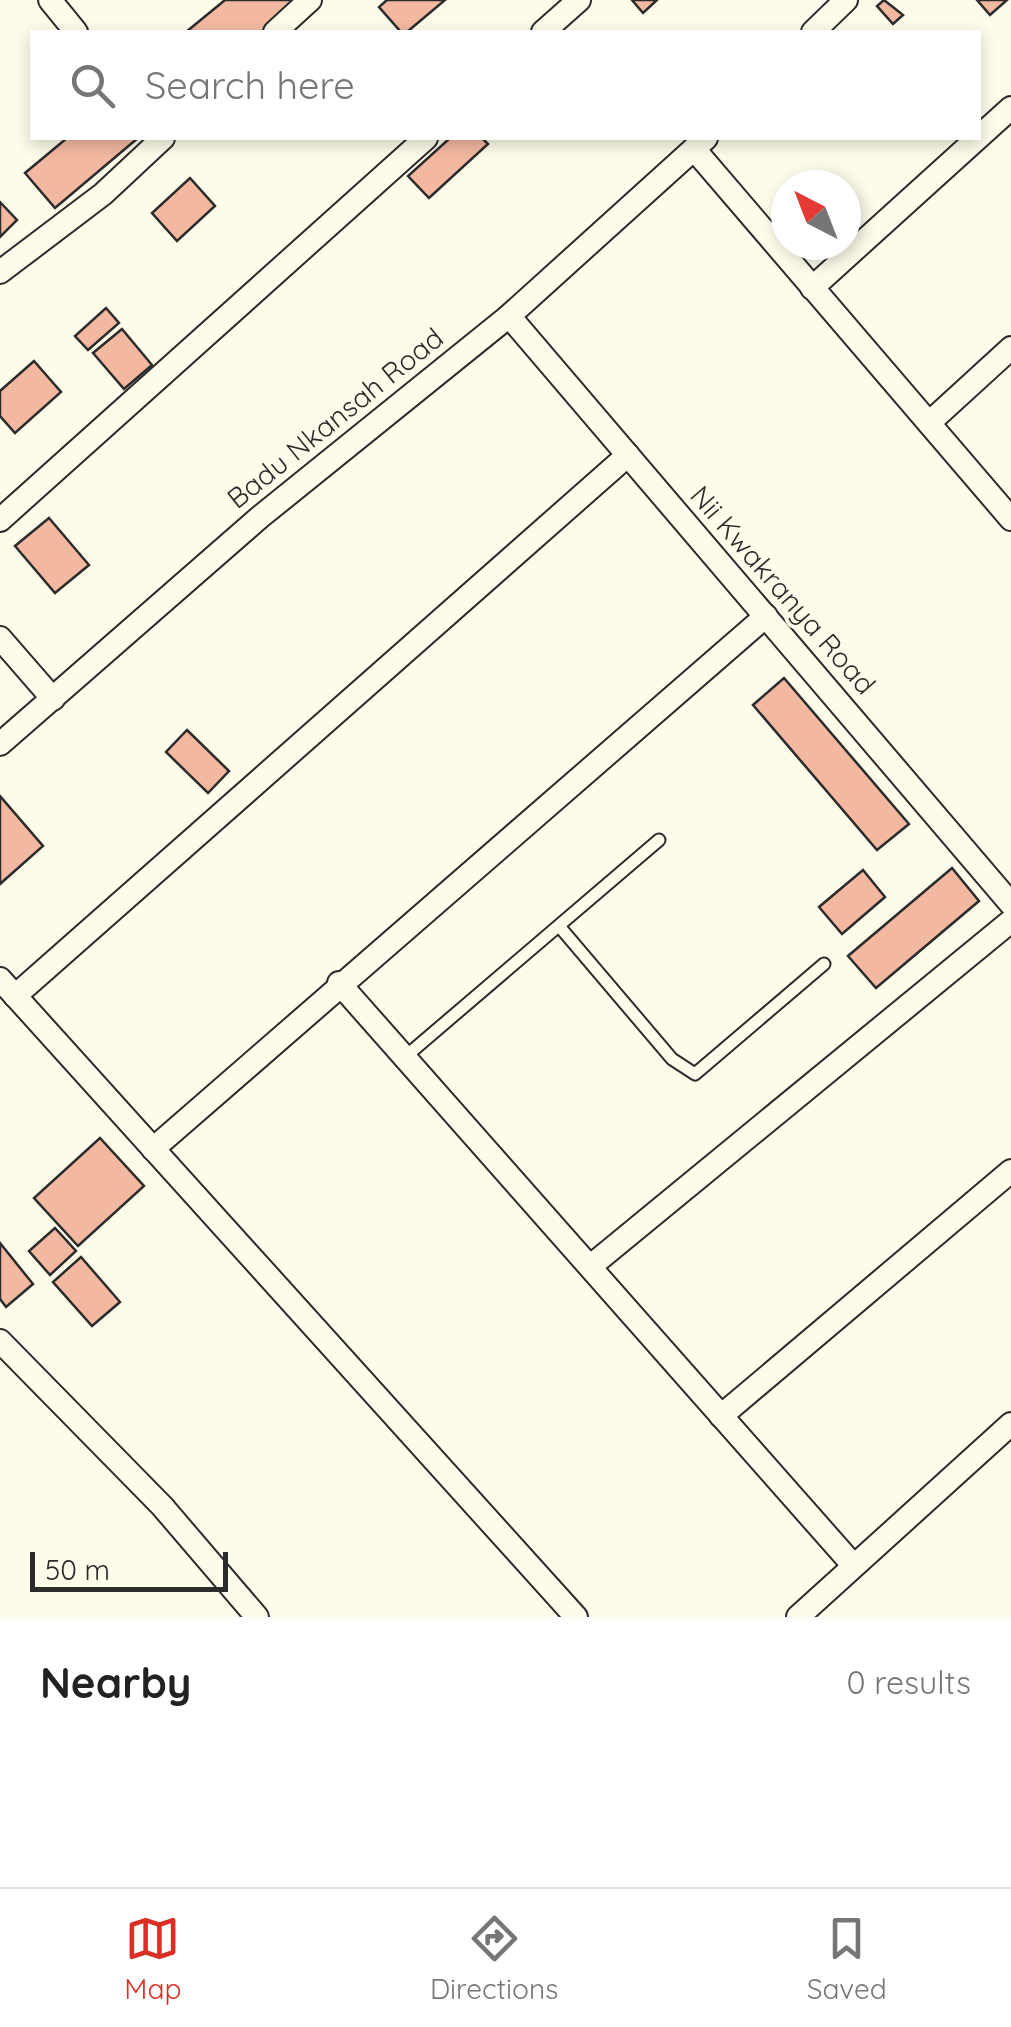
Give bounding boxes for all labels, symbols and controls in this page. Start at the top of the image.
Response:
search box [30,30,981,140]
icon: search [65,58,120,113]
text: Search here [145,61,355,109]
north arrow [771,170,861,260]
street label: Badu Nkansah Road [220,320,450,516]
street label: Nii Kwakranya Road [683,478,884,701]
scale bar [30,1547,228,1592]
text: 50 m [45,1552,110,1587]
text: Nearby [40,1656,191,1709]
text: 0 results [847,1662,971,1702]
tab: Map [124,1911,181,2006]
tab: Directions [430,1911,558,2006]
tab: Saved [807,1911,887,2006]

